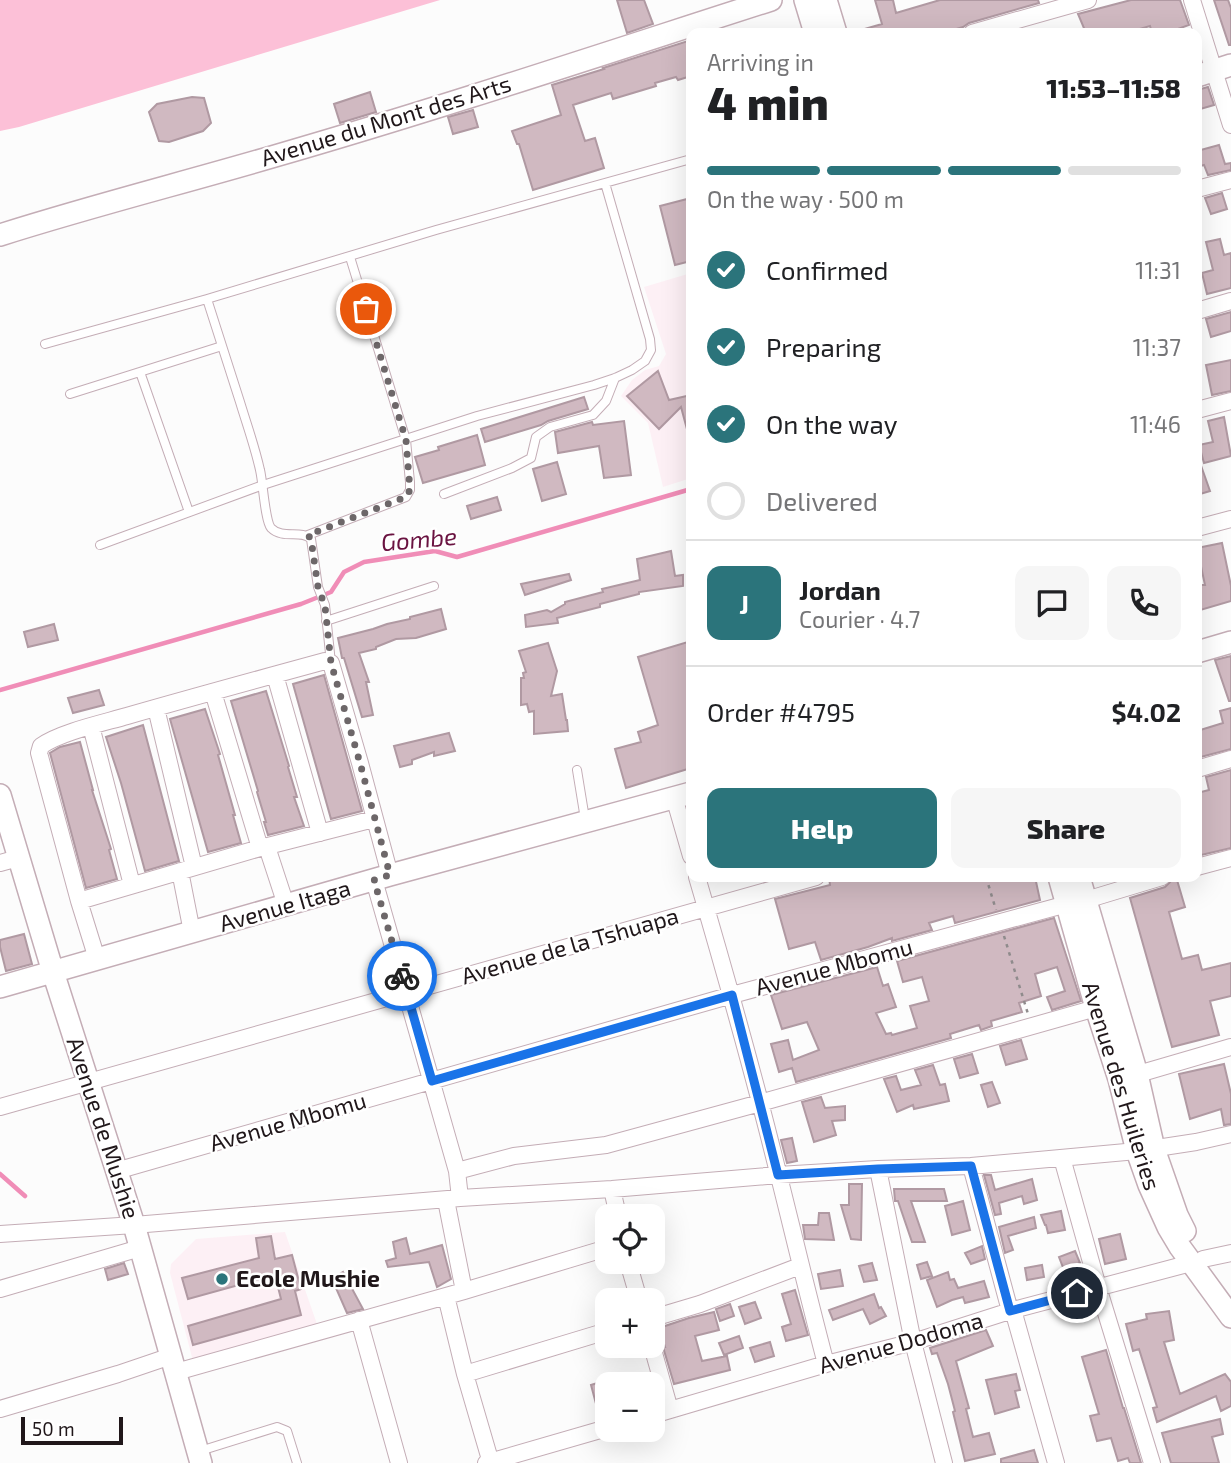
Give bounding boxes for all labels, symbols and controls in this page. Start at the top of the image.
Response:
text: Arriving in [707,48,814,76]
street label: Avenue du Mont des Arts [257,69,514,171]
text: 11:53–11:58 [1046,72,1181,103]
text: 4 min [707,74,829,129]
text: On the way · 500 m [707,185,904,213]
icon: check [707,251,745,289]
text: Confirmed [766,254,889,285]
text: 11:31 [1135,256,1181,284]
pin [336,279,396,339]
icon: bag [347,290,385,328]
icon: check [707,328,745,366]
text: Preparing [766,331,881,362]
text: 11:37 [1133,333,1181,361]
icon: check [707,405,745,443]
text: On the way [766,408,897,439]
text: 11:46 [1130,410,1181,438]
text: Delivered [766,485,878,516]
water label: Gombe [380,521,458,556]
button: chat [1015,566,1089,640]
button: phone [1107,566,1181,640]
text: Jordan [799,574,881,605]
text: J [739,588,749,619]
text: Courier · 4.7 [799,605,920,633]
text: Order #4795 [707,696,855,727]
text: $4.02 [1112,696,1181,727]
button: Help [707,788,937,868]
button: Share [951,788,1181,868]
street label: Avenue Itaga [216,873,353,937]
street label: Avenue de la Tshuapa [458,901,682,989]
street label: Avenue Mbomu [752,932,916,1000]
courier [367,941,437,1011]
icon: bike [383,957,421,995]
street label: Avenue des Huileries [1077,978,1167,1194]
street label: Avenue de Mushie [61,1033,147,1222]
street label: Avenue Mbomu [206,1085,369,1157]
map controls [595,1204,665,1442]
button: locate [595,1204,665,1274]
pin [1047,1263,1107,1323]
place label: Ecole Mushie [236,1264,380,1292]
marker: Ecole Mushie [214,1271,230,1287]
icon: home [1058,1274,1096,1312]
button: + [595,1288,665,1358]
street label: Avenue Dodoma [815,1305,986,1379]
button: − [595,1372,665,1442]
scale bar [21,1414,122,1446]
text: 50 m [32,1417,75,1440]

